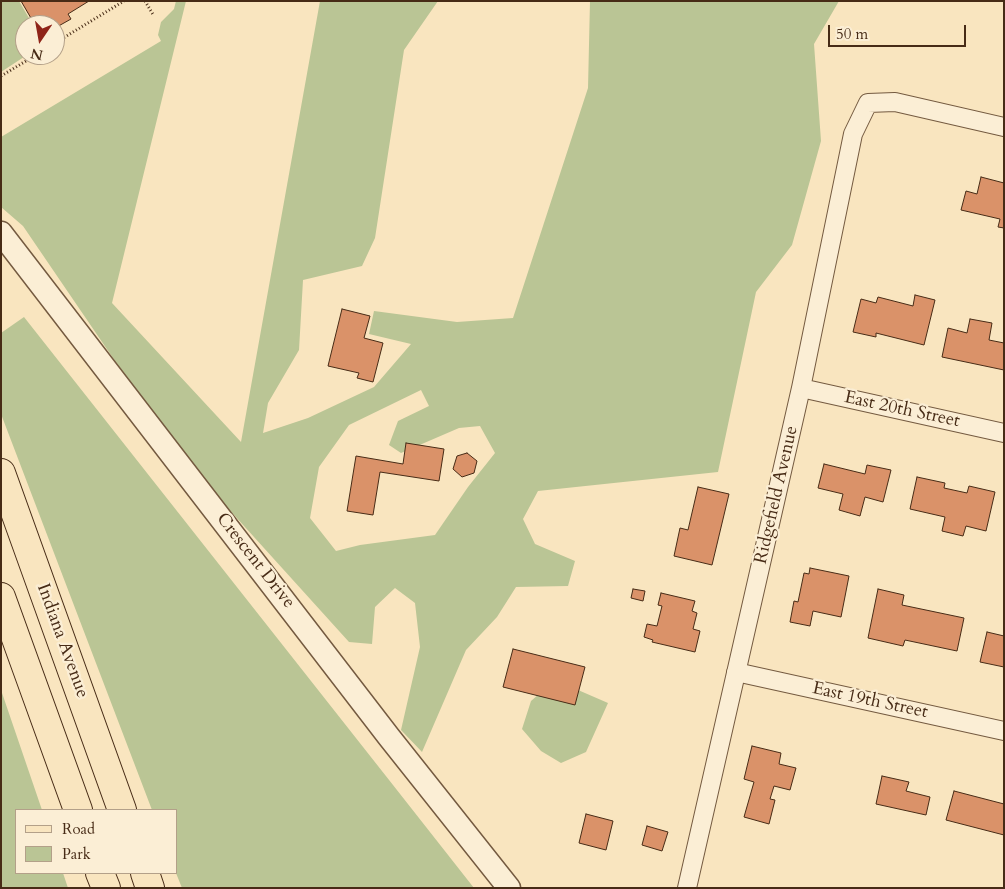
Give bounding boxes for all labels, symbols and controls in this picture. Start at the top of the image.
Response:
north arrow [15,15,65,65]
scale bar [830,15,968,47]
text: 50 m [836,24,868,44]
text: N [29,44,45,65]
street label: East 20th Street [842,387,962,433]
street label: Ridgefield Avenue [751,424,803,566]
street label: Crescent Drive [211,509,299,613]
street label: Indiana Avenue [31,581,93,701]
street label: East 19th Street [810,678,930,724]
legend [15,809,178,874]
text: Road [62,819,95,839]
text: Park [62,844,91,864]

